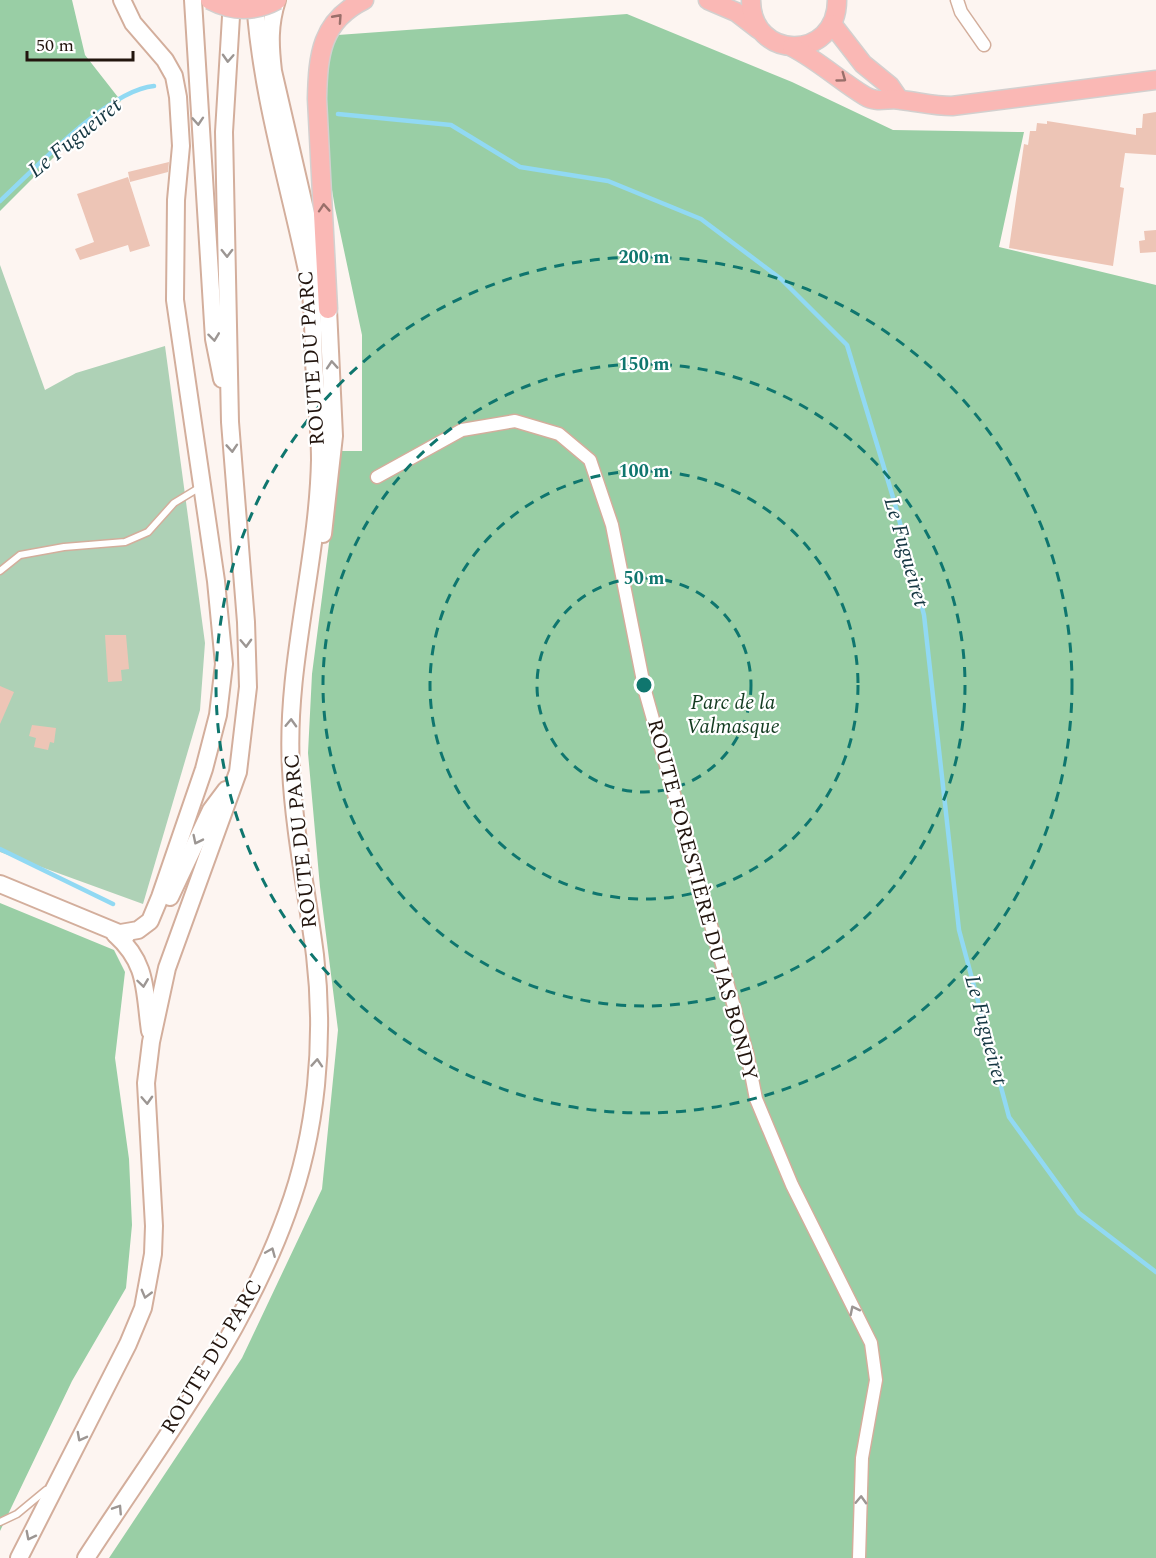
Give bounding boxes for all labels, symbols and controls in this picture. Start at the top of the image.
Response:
one-way arrow [331,15,342,25]
scale bar [27,24,134,62]
text: 50 m [36,32,74,59]
one-way arrow [222,54,235,63]
one-way arrow [835,71,846,82]
water label: Le Fugueiret [21,89,130,186]
one-way arrow [192,117,205,126]
one-way arrow [317,204,330,213]
text: 200 m [618,244,670,271]
one-way arrow [220,249,233,258]
street label: ROUTE DU PARC [290,269,334,447]
one-way arrow [207,332,220,341]
text: 150 m [618,351,670,378]
one-way arrow [325,360,338,369]
one-way arrow [225,444,238,453]
text: 100 m [618,458,670,485]
water label: Le Fugueiret [875,493,938,612]
text: 50 m [624,565,664,592]
one-way arrow [240,638,253,647]
centre of rings [634,675,654,695]
park label: Parc de la Valmasque [686,687,780,743]
street label: ROUTE FORESTIÈRE DU JAS BONDY [638,715,766,1085]
one-way arrow [284,719,297,728]
street label: ROUTE DU PARC [276,752,326,930]
one-way arrow [193,834,204,845]
water label: Le Fugueiret [955,971,1017,1090]
one-way arrow [136,978,148,987]
one-way arrow [310,1059,323,1068]
one-way arrow [140,1095,153,1104]
one-way arrow [264,1247,276,1258]
street label: ROUTE DU PARC [153,1273,271,1441]
one-way arrow [141,1289,154,1299]
one-way arrow [850,1306,861,1316]
one-way arrow [76,1431,88,1442]
one-way arrow [855,1495,867,1504]
one-way arrow [111,1505,122,1516]
one-way arrow [25,1530,37,1541]

